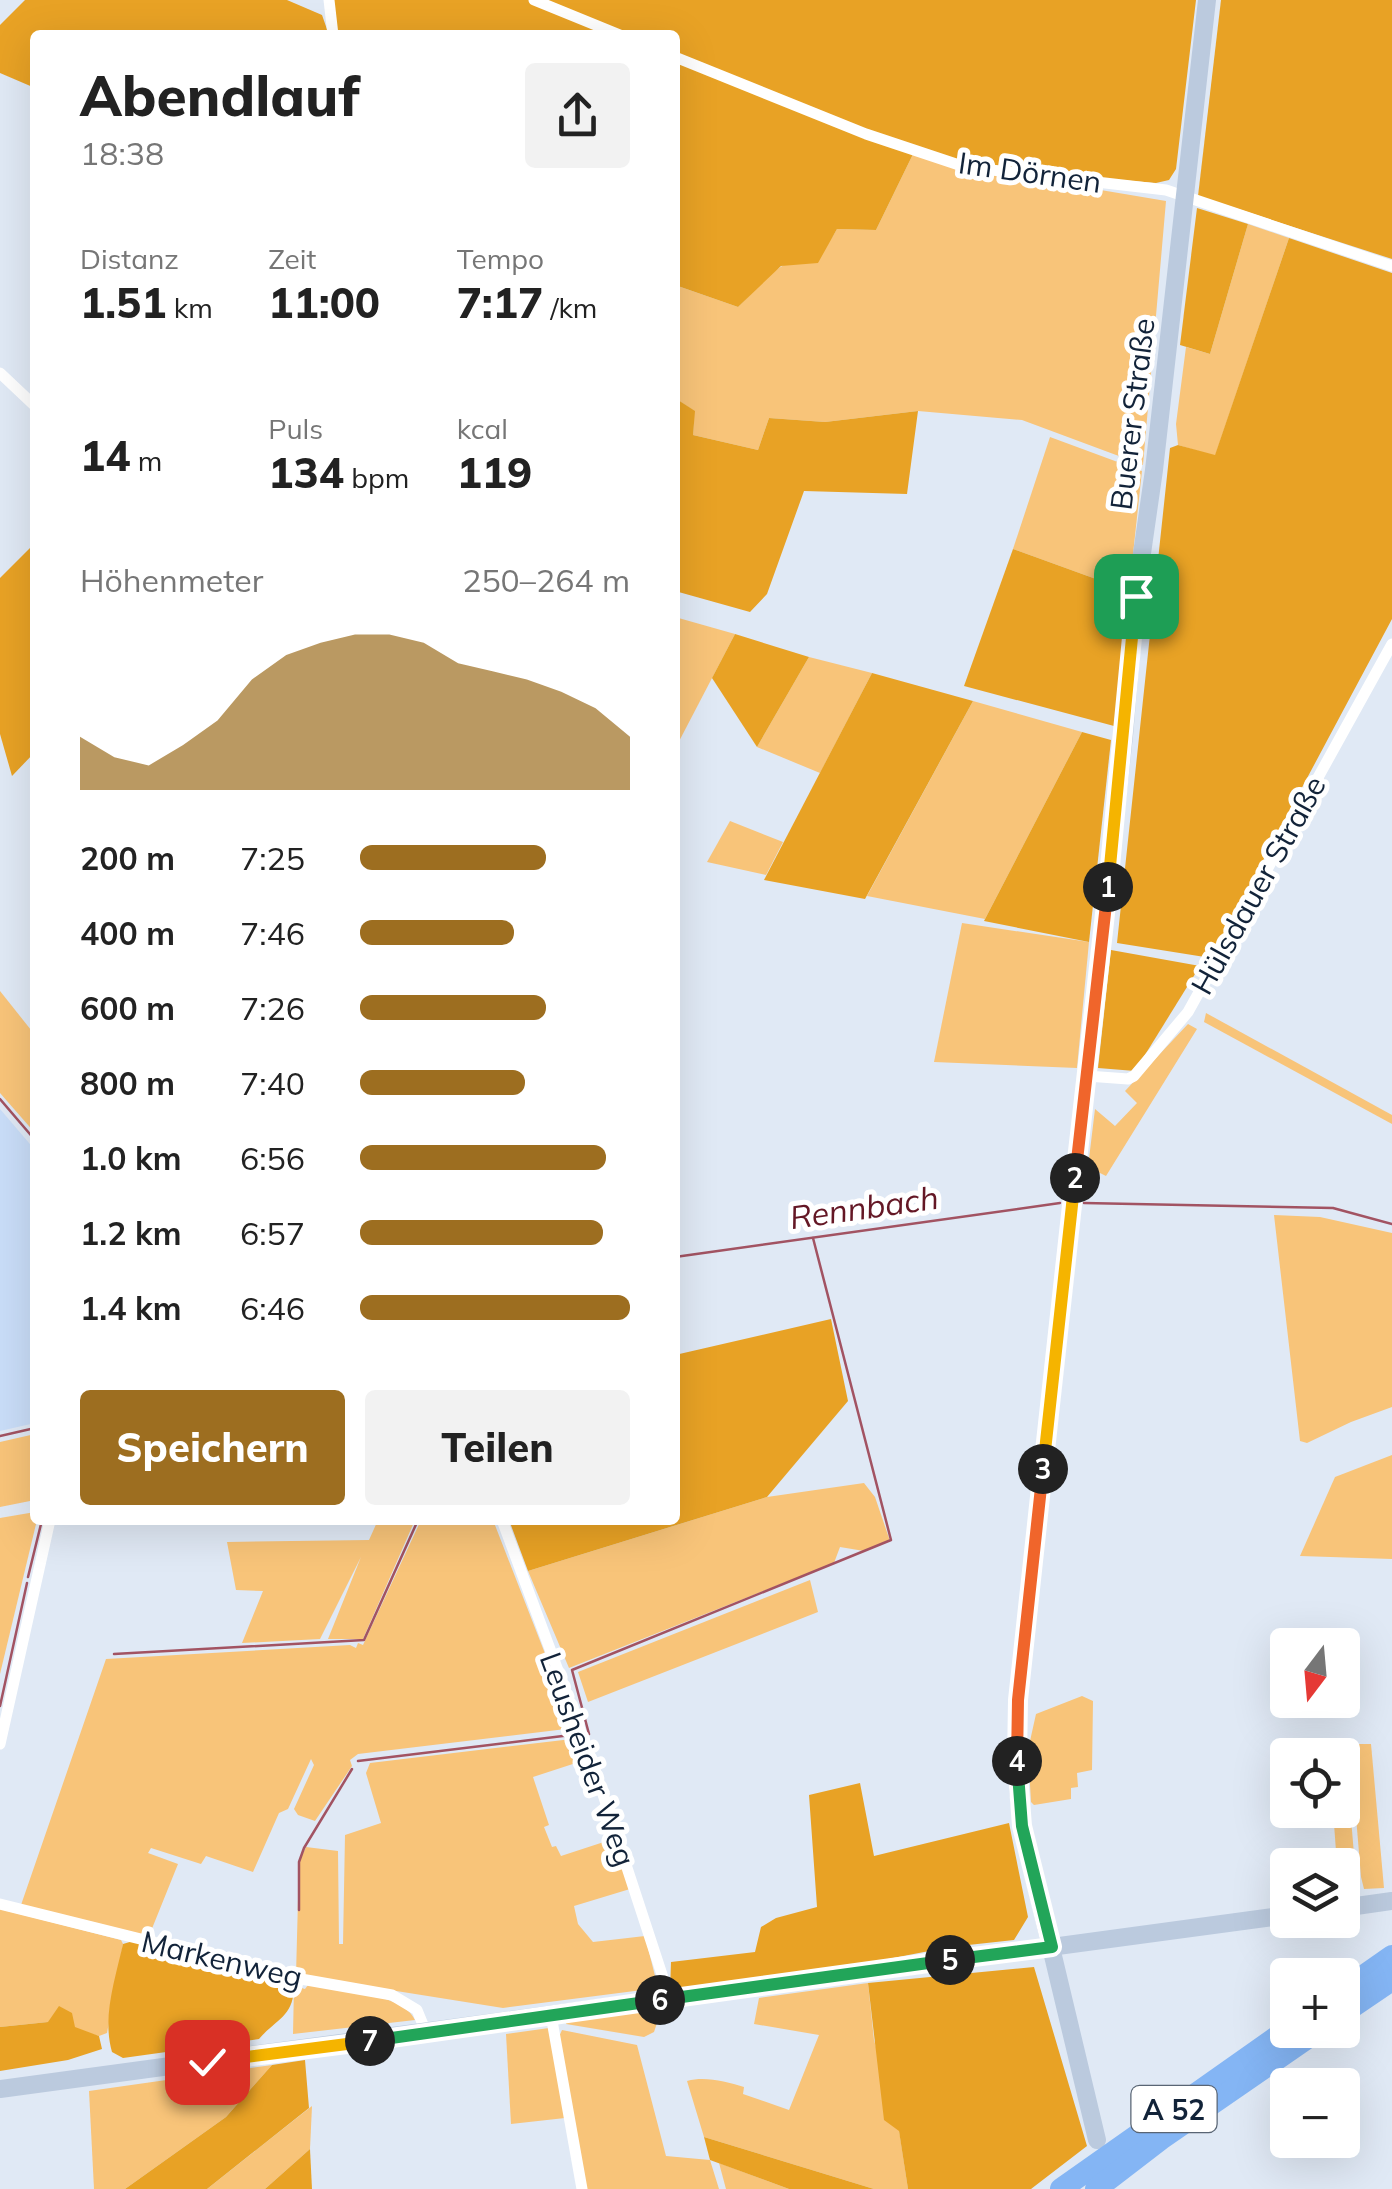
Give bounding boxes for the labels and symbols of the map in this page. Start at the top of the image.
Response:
street label: Im Dörnen [956,143,1104,201]
street label: Buerer Straße [1101,316,1163,512]
pin [1094,554,1179,639]
street label: Hülsdauer Straße [1182,769,1334,1001]
pin: 1 [1083,862,1133,912]
pin: 2 [1050,1153,1100,1203]
water label: Rennbach [787,1177,941,1237]
pin: 3 [1018,1444,1068,1494]
north arrow [1270,1628,1360,1718]
street label: Leusheider Weg [532,1647,644,1871]
pin: 4 [992,1736,1042,1786]
street label: Markenweg [138,1922,306,1996]
pin: 5 [925,1935,975,1985]
pin: 6 [635,1975,685,2025]
pin: 7 [345,2016,395,2066]
pin [165,2020,250,2105]
road number: A 52 [1132,2086,1216,2132]

